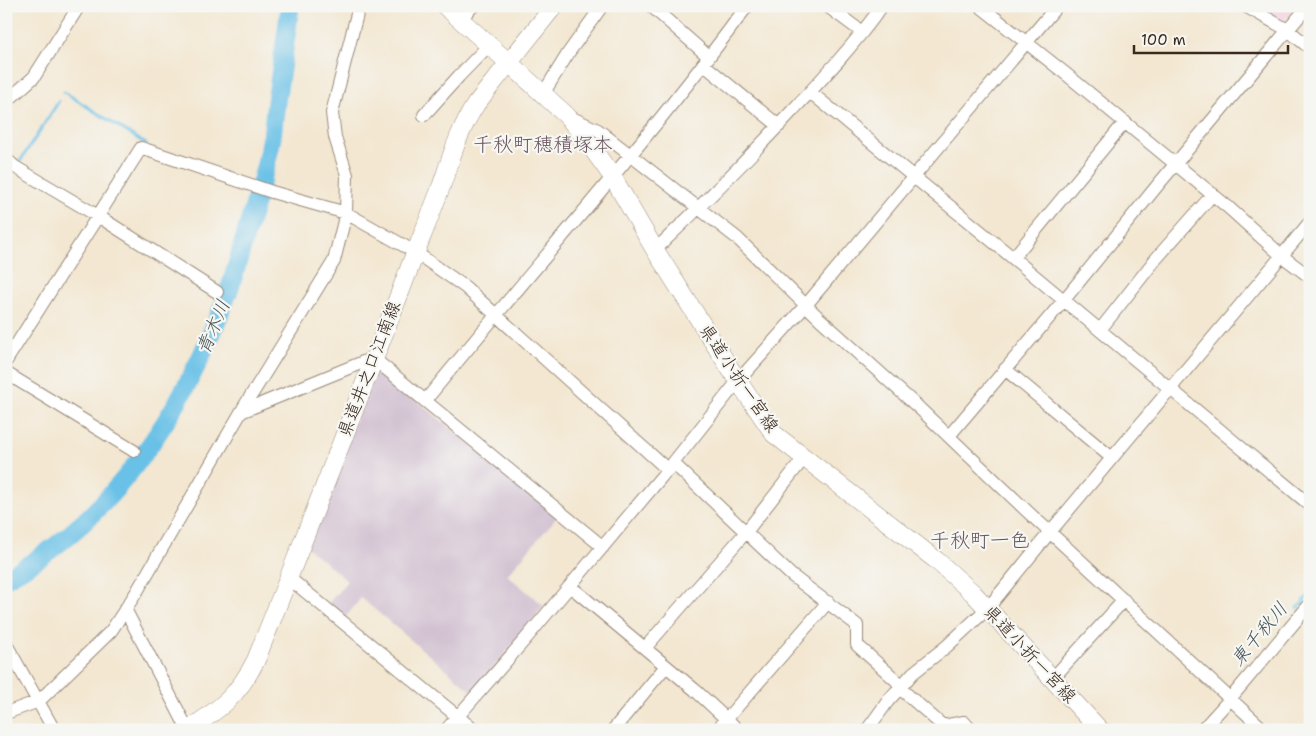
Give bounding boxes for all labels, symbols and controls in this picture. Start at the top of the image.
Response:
scale bar [1134,22,1287,54]
text: 100 m [1141,30,1186,50]
district label: 千秋町穂積塚本 [473,131,613,157]
water label: 青木川 [190,296,236,358]
street label: 県道井之口江南線 [332,297,406,441]
street label: 県道小折一宮線 [694,319,784,437]
district label: 千秋町一色 [930,527,1030,553]
water label: 東千秋川 [1225,597,1293,671]
street label: 県道小折一宮線 [978,600,1082,708]

